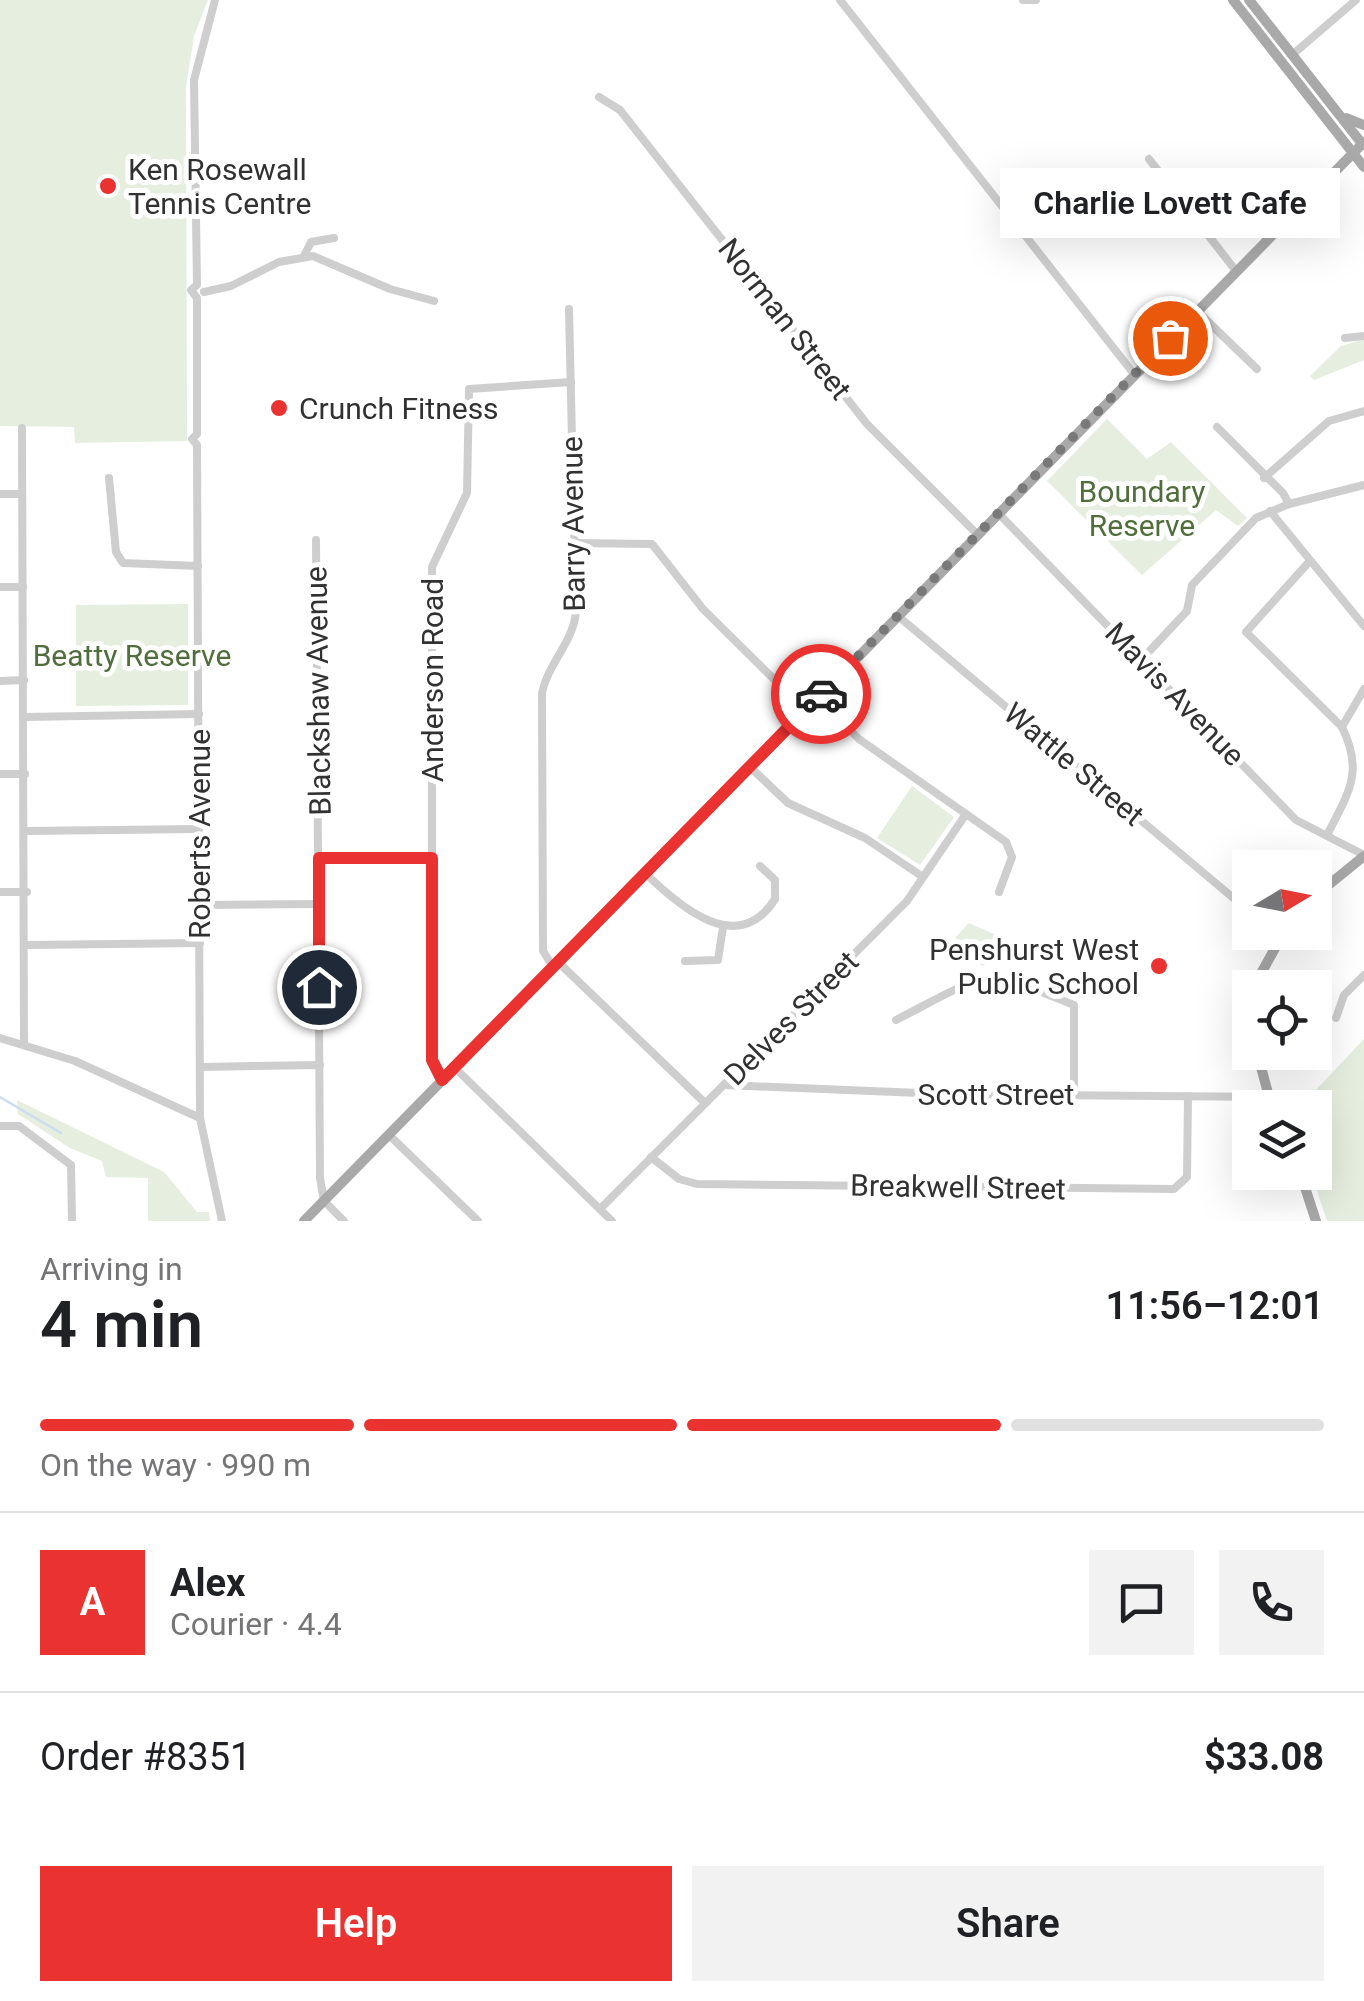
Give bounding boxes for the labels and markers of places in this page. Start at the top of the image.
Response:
place label: Ken Rosewall Tennis Centre [128,152,311,221]
callout: Charlie Lovett Cafe [1000,168,1340,238]
marker: Ken Rosewall Tennis Centre [97,175,119,197]
pin [1128,296,1213,381]
place label: Crunch Fitness [299,391,499,426]
marker: Crunch Fitness [268,397,290,419]
place label: Penshurst West Public School [929,932,1139,1001]
pin [277,945,362,1030]
marker: Penshurst West Public School [1148,955,1170,977]

